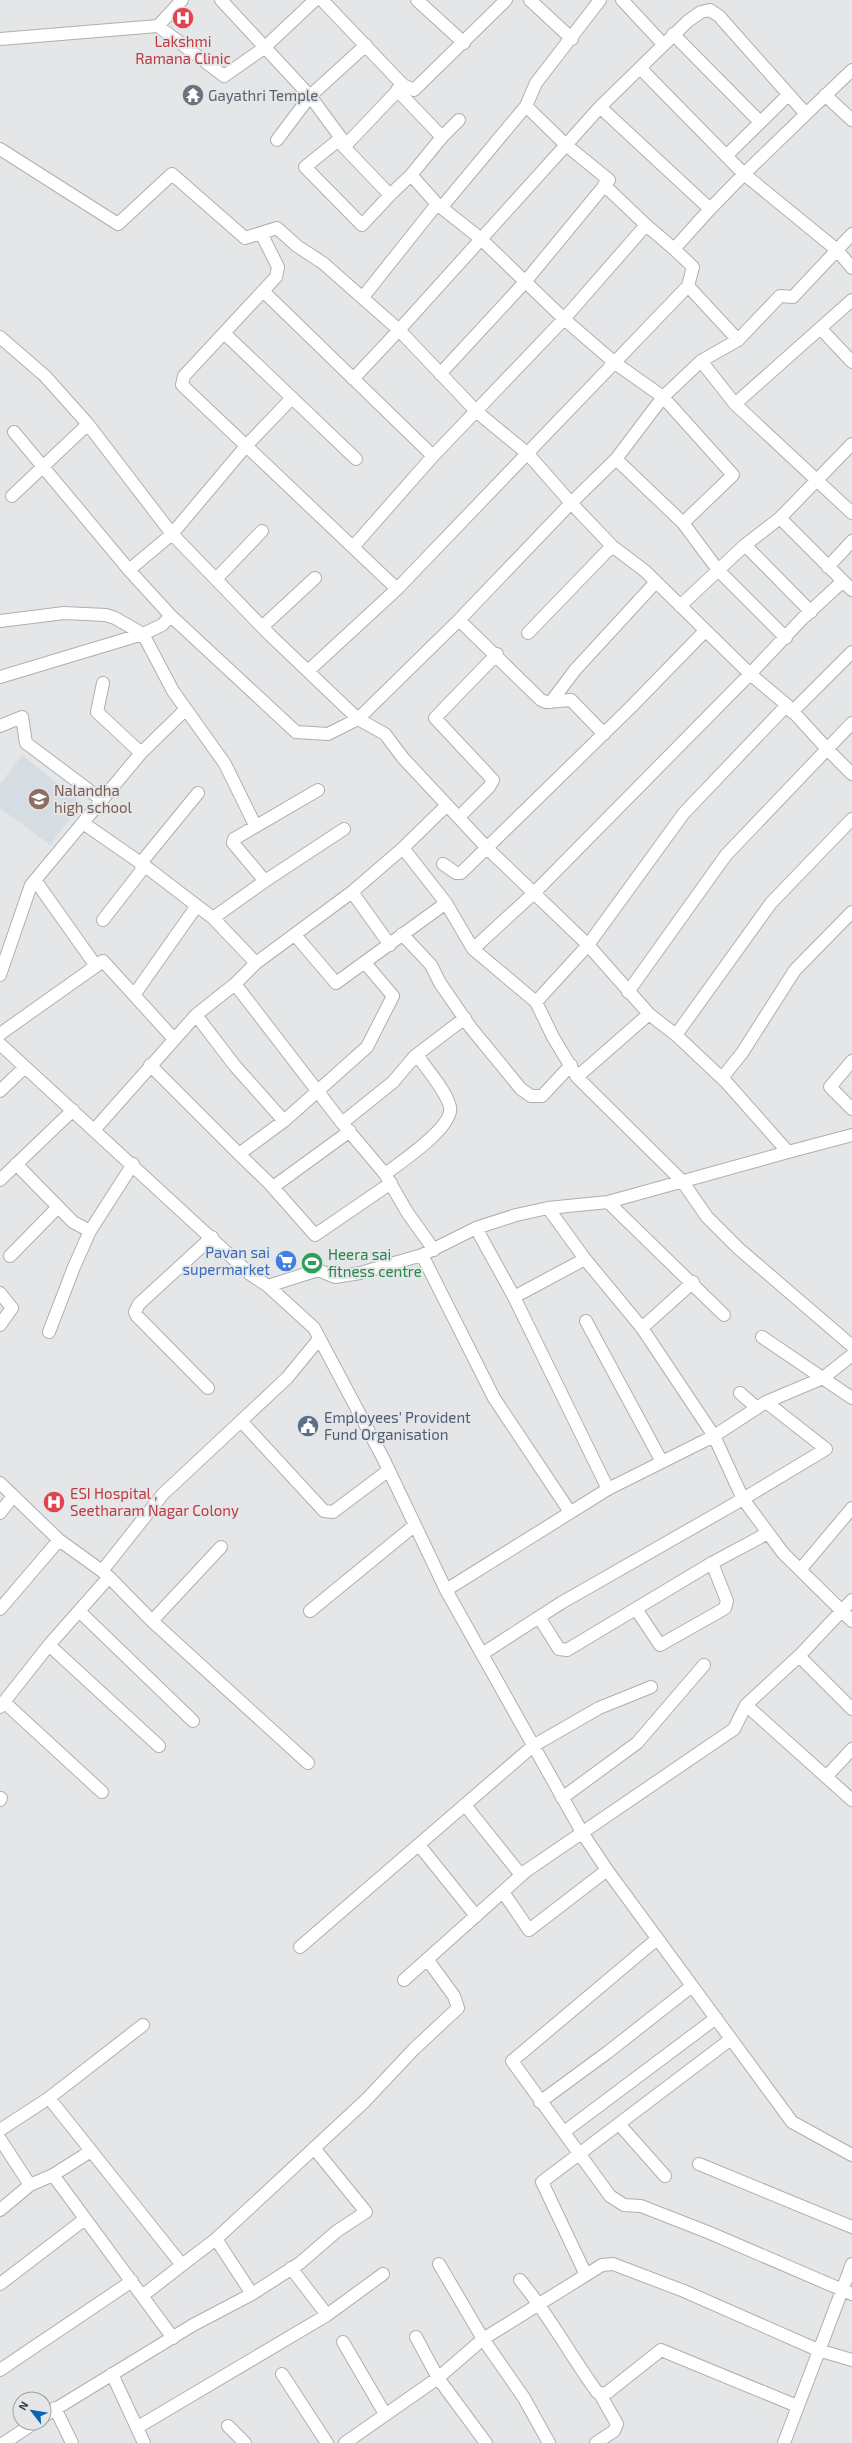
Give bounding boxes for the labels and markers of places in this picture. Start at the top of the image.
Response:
hospital icon: Lakshmi Ramana Clinic [170,5,196,31]
place label: Lakshmi Ramana Clinic [135,32,231,67]
temple icon: Gayathri Temple [180,82,206,108]
place label: Gayathri Temple [208,86,318,104]
place label: Nalandha high school [54,781,133,816]
school or university icon: Nalandha high school [26,786,52,812]
place label: Pavan sai supermarket [182,1243,270,1278]
place label: Heera sai fitness centre [328,1245,422,1280]
supermarket icon: Pavan sai supermarket [273,1248,299,1274]
sports icon: Heera sai fitness centre [299,1250,325,1276]
place label: Employees' Provident Fund Organisation [324,1408,471,1443]
public building icon: Employees' Provident Fund Organisation [295,1413,321,1439]
place label: ESI Hospital , Seetharam Nagar Colony [70,1484,239,1519]
hospital icon: ESI Hospital , Seetharam Nagar Colony [41,1489,67,1515]

